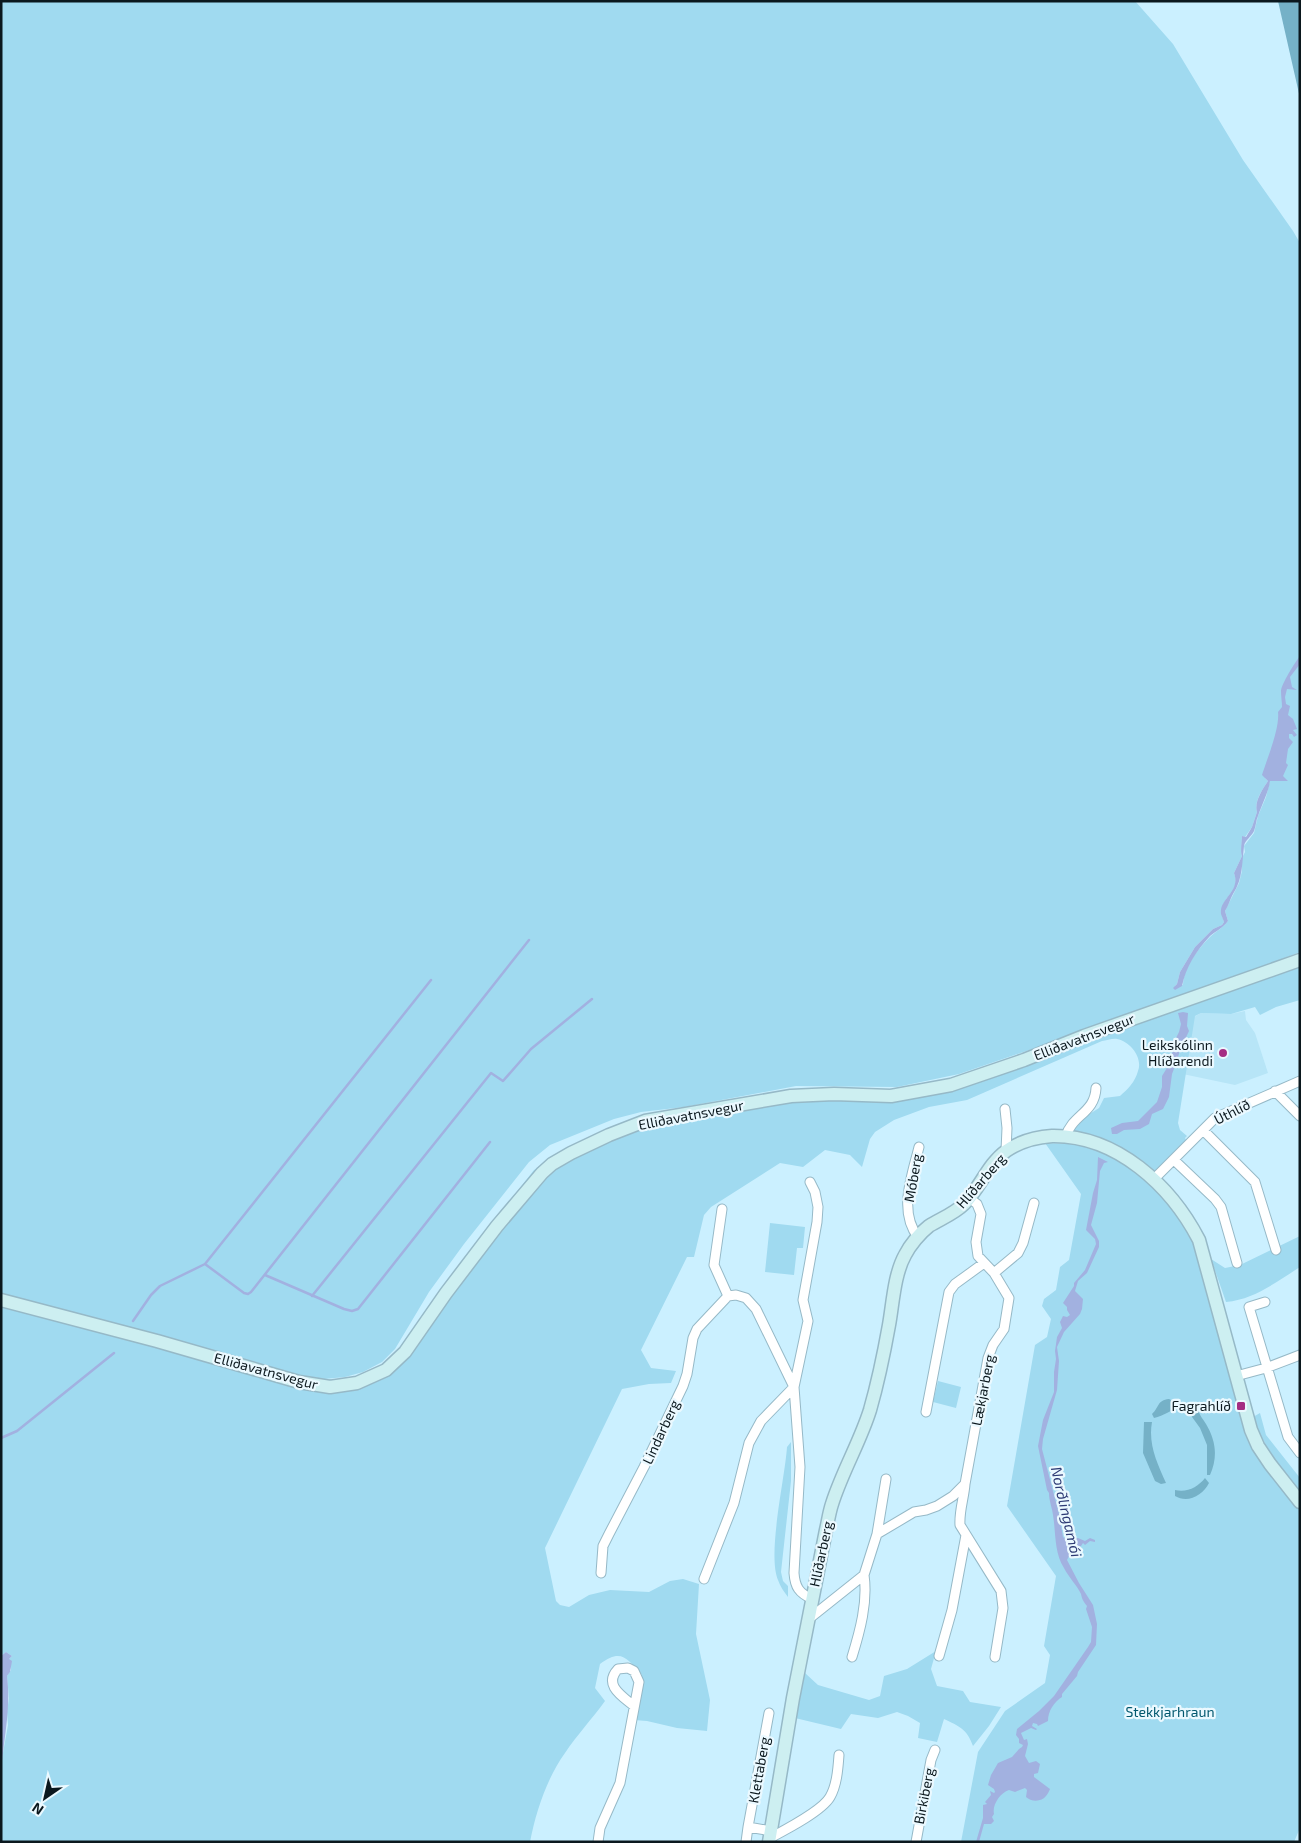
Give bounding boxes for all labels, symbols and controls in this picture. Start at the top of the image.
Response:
street label: Elliðavatnsvegur [1031,1009,1137,1064]
place label: Leikskólinn Hlíðarendi [1142,1036,1213,1069]
marker: Leikskólinn Hlíðarendi [1217,1047,1229,1059]
street label: Úthlíð [1211,1095,1253,1128]
street label: Elliðavatnsvegur [637,1096,745,1133]
street label: Hlíðarberg [952,1150,1009,1211]
street label: Móberg [900,1152,925,1204]
street label: Elliðavatnsvegur [212,1348,320,1393]
street label: Lækjarberg [967,1353,998,1427]
street label: Lindarberg [638,1397,683,1467]
place label: Fagrahlíð [1171,1397,1231,1414]
marker: Fagrahlíð [1235,1400,1247,1412]
water label: Norðlingamói [1048,1465,1086,1559]
street label: Hlíðarberg [805,1519,836,1588]
park label: Stekkjarhraun [1125,1703,1215,1720]
street label: Klettaberg [744,1735,773,1804]
street label: Birkiberg [910,1766,937,1826]
north arrow [20,1773,70,1823]
text: N [29,1799,46,1819]

